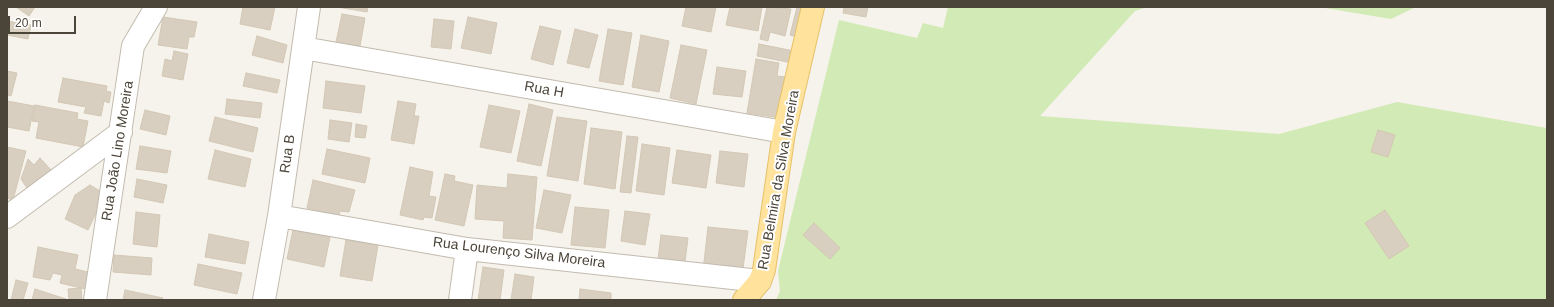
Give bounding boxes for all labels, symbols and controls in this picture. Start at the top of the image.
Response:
scale bar [10,8,78,34]
text: 20 m [15,16,42,30]
street label: Rua H [523,78,565,102]
street label: Rua João Lino Moreira [99,80,137,222]
street label: Rua Belmira da Silva Moreira [755,89,803,271]
street label: Rua B [277,134,299,174]
street label: Rua Lourenço Silva Moreira [432,234,606,272]

